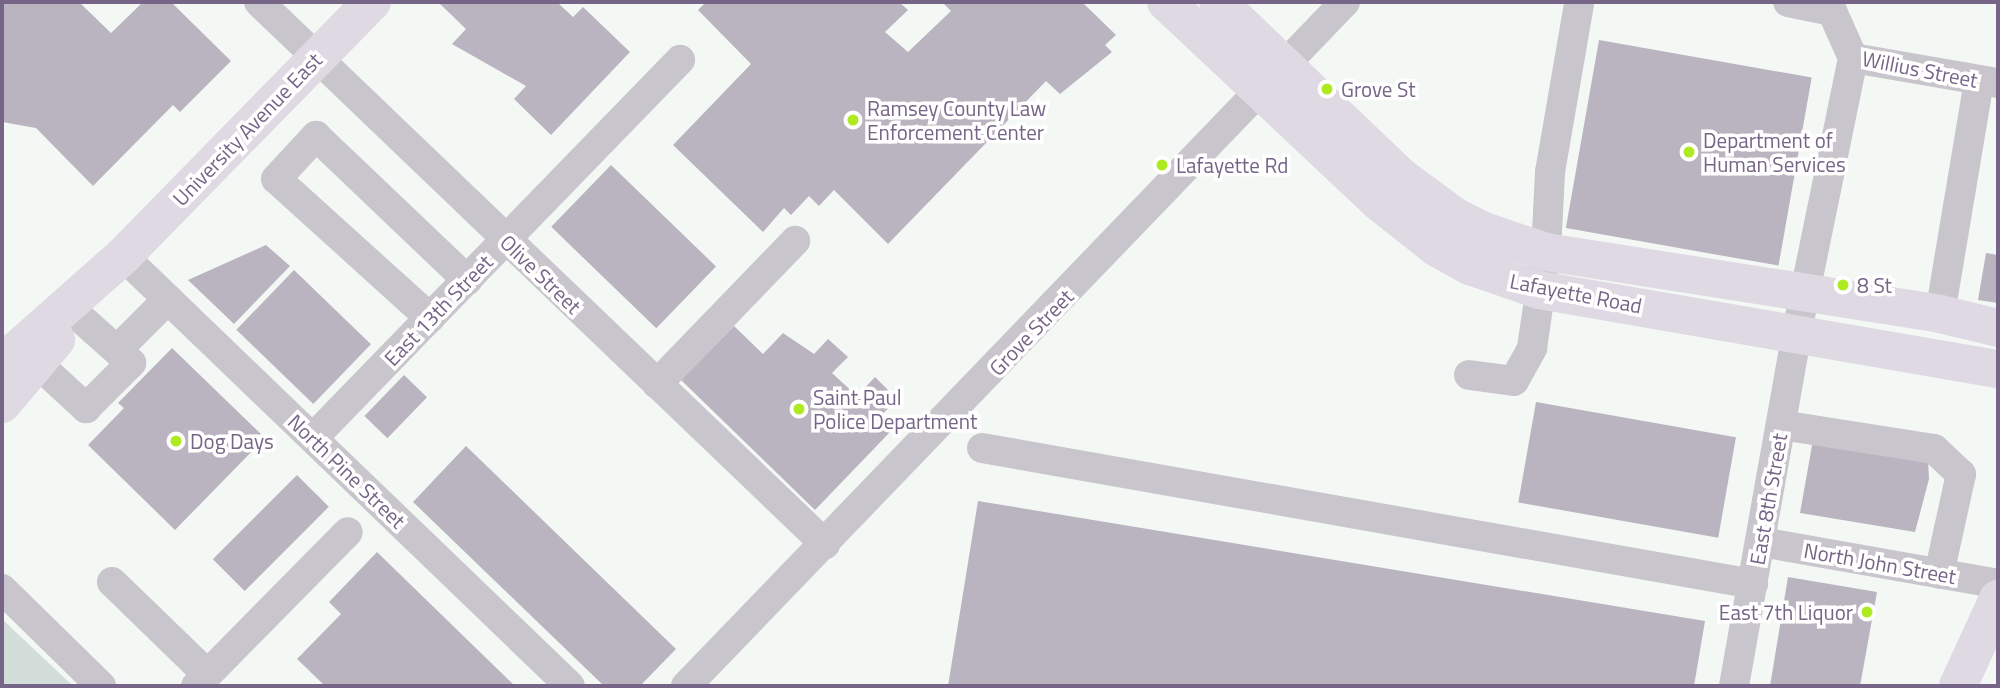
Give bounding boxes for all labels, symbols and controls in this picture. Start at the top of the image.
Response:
street label: Willius Street [1860,45,1980,93]
street label: University Avenue East [167,47,327,211]
place label: Grove St [1341,76,1416,102]
marker: Grove St [1319,81,1335,97]
place label: Ramsey County Law Enforcement Center [867,95,1046,145]
marker: Ramsey County Law Enforcement Center [845,112,861,128]
place label: Department of Human Services [1703,127,1846,177]
marker: Department of Human Services [1681,144,1697,160]
place label: Lafayette Rd [1176,152,1288,178]
marker: Lafayette Rd [1154,157,1170,173]
street label: Olive Street [495,229,587,319]
street label: East 13th Street [379,249,497,371]
street label: Lafayette Road [1508,268,1644,318]
place label: 8 St [1857,272,1892,298]
marker: 8 St [1835,277,1851,293]
street label: Grove Street [984,284,1078,380]
place label: Saint Paul Police Department [813,384,977,434]
marker: Saint Paul Police Department [791,401,807,417]
street label: North Pine Street [283,409,411,533]
place label: Dog Days [190,428,274,454]
street label: East 8th Street [1744,431,1792,567]
marker: Dog Days [168,433,184,449]
street label: North John Street [1802,537,1958,589]
place label: East 7th Liquor [1719,599,1853,625]
marker: East 7th Liquor [1859,604,1875,620]

